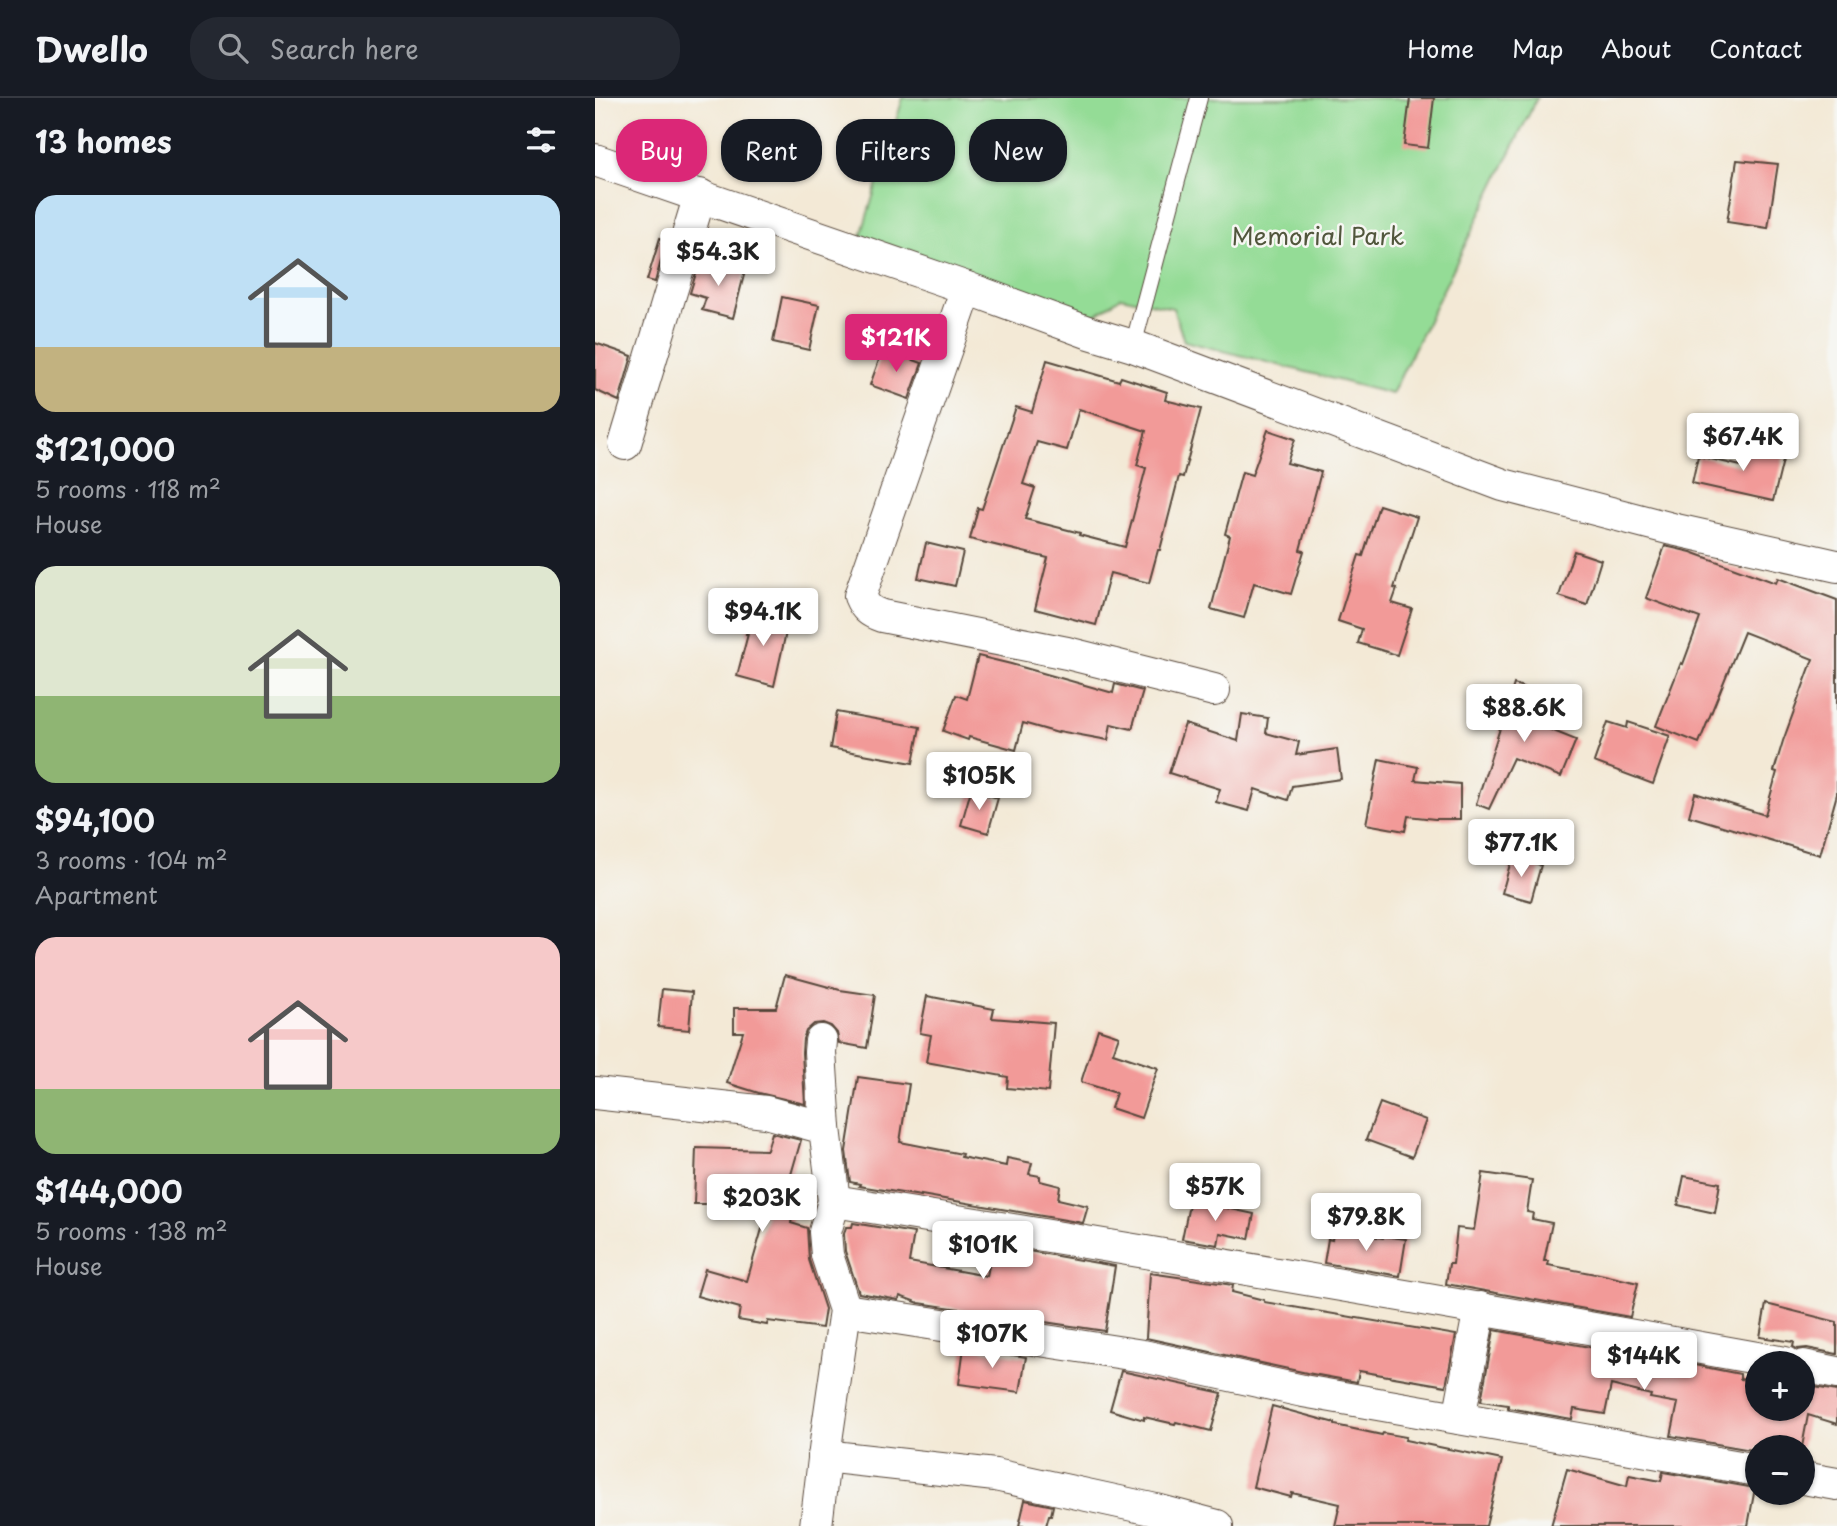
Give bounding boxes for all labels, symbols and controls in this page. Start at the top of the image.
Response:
search box [190,17,680,80]
text: Dwello [35,23,148,73]
icon: search [214,29,252,67]
text: Search here [270,29,419,68]
text: Home [1407,30,1474,66]
text: Map [1512,30,1563,66]
text: About [1601,30,1671,66]
text: Contact [1709,30,1802,66]
text: 13 homes [35,118,172,163]
chip: Buy [616,119,707,182]
chip: Rent [721,119,822,182]
chip: Filters [836,119,955,182]
chip: New [969,119,1067,182]
icon: filters [522,121,560,159]
park label: Memorial Park [1232,217,1404,253]
pin: $54.3K [661,228,775,288]
text: $54.3K [676,233,760,268]
icon: home [235,240,361,366]
pin: $121K [847,314,945,374]
text: $121K [861,319,931,354]
pin: $67.4K [1686,414,1800,473]
text: $67.4K [1703,418,1783,453]
text: $121,000 [35,426,175,471]
text: 5 rooms · 118 m² [35,471,221,506]
text: House [35,506,102,541]
pin: $94.1K [706,588,820,648]
text: $94.1K [724,593,802,628]
icon: home [235,611,361,737]
pin: $88.6K [1467,684,1581,744]
text: $88.6K [1482,689,1566,724]
pin: $105K [930,752,1028,812]
text: $105K [942,757,1016,792]
text: $94,100 [35,797,155,842]
pin: $77.1K [1464,820,1578,879]
text: $77.1K [1484,824,1558,859]
text: 3 rooms · 104 m² [35,842,228,877]
text: Apartment [35,877,158,912]
icon: home [235,982,361,1108]
pin: $57K [1174,1164,1256,1223]
text: $144,000 [35,1168,183,1213]
text: $57K [1185,1168,1245,1203]
pin: $203K [713,1174,811,1234]
text: $203K [723,1179,801,1214]
pin: $79.8K [1309,1194,1423,1253]
text: $79.8K [1327,1198,1405,1233]
text: 5 rooms · 138 m² [35,1213,228,1248]
pin: $101K [934,1222,1032,1281]
text: $101K [948,1226,1018,1261]
text: House [35,1248,102,1283]
pin: $107K [943,1310,1041,1370]
text: $107K [956,1315,1028,1350]
pin: $144K [1595,1332,1693,1392]
text: $144K [1607,1337,1681,1372]
map controls [1745,1351,1815,1505]
button: + [1745,1351,1815,1421]
button: − [1745,1435,1815,1505]

